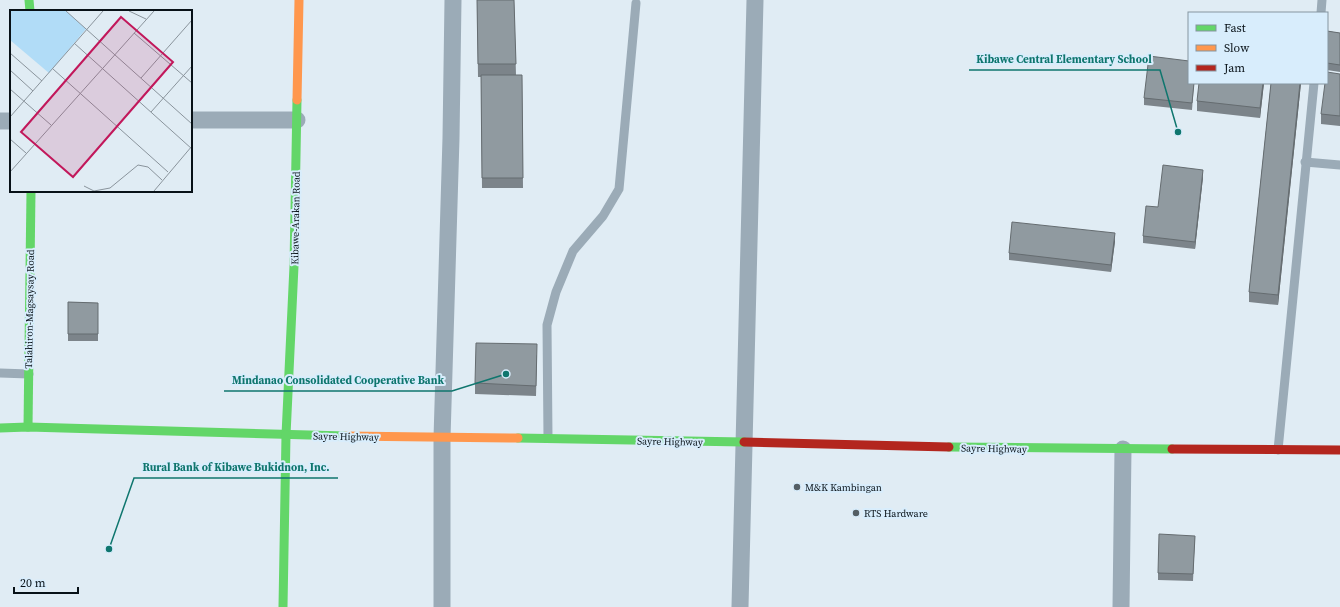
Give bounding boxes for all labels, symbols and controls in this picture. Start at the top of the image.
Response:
inset map [10,10,192,192]
legend [1188,12,1328,84]
text: Fast [1224,20,1246,36]
text: Slow [1224,40,1250,56]
callout: Kibawe Central Elementary School [969,47,1160,70]
text: Kibawe Central Elementary School [976,52,1152,67]
text: Jam [1223,60,1245,76]
street label: Kibawe-Arakan Road [288,171,303,265]
street label: Talahiron-Magsaysay Road [22,249,37,369]
callout: Mindanao Consolidated Cooperative Bank [224,368,452,391]
text: Mindanao Consolidated Cooperative Bank [232,373,444,388]
street label: Sayre Highway [313,429,380,444]
street label: Sayre Highway [637,434,704,449]
street label: Sayre Highway [961,441,1028,456]
callout: Rural Bank of Kibawe Bukidnon, Inc. [134,455,338,478]
text: Rural Bank of Kibawe Bukidnon, Inc. [142,460,330,475]
place label: M&K Kambingan [805,481,882,494]
marker: M&K Kambingan [792,482,802,492]
place label: RTS Hardware [864,507,928,520]
marker: RTS Hardware [851,508,861,518]
scale bar [14,569,78,595]
text: 20 m [20,575,46,591]

